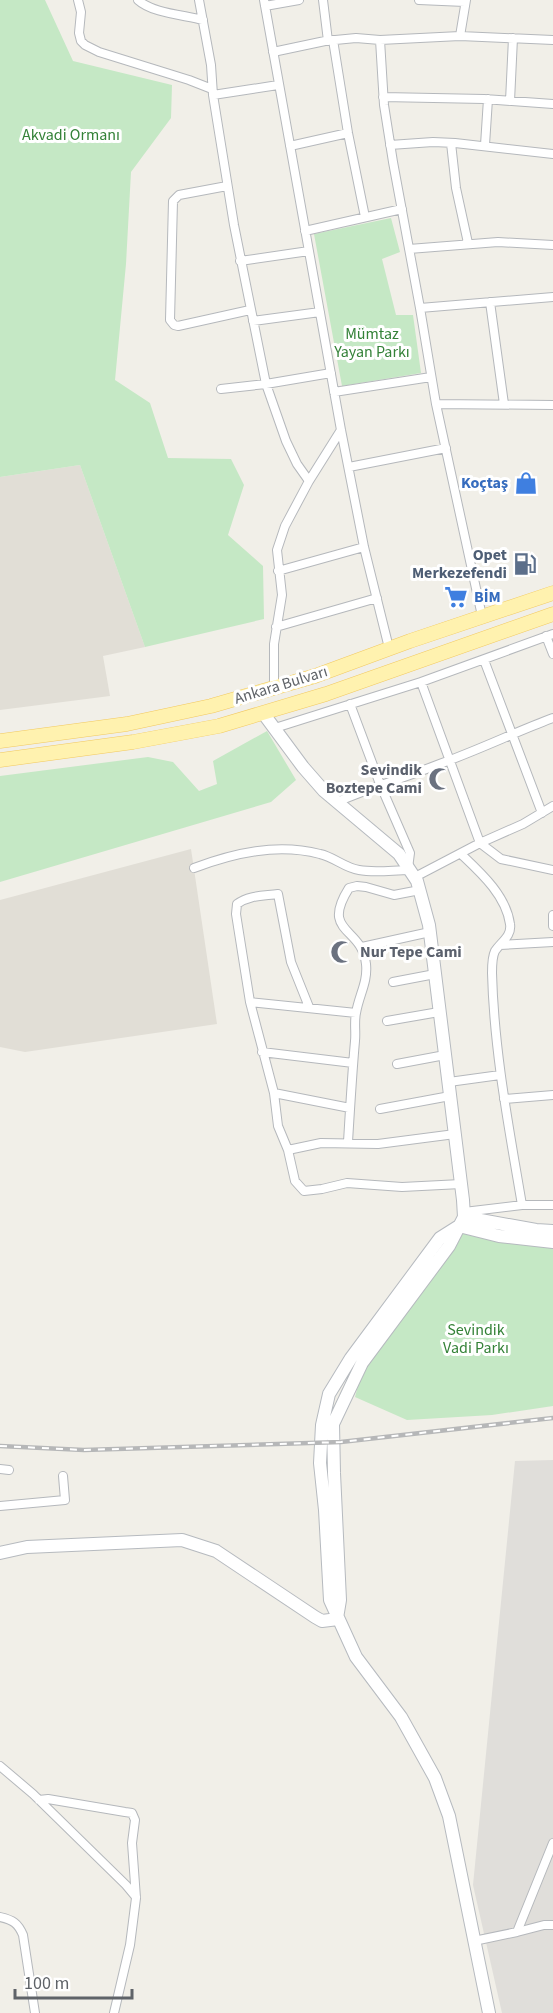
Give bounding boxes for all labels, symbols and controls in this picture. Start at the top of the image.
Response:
park label: Akvadi Ormanı [22,124,120,146]
park label: Mümtaz Yayan Parkı [333,323,410,363]
shop icon: Koçtaş [513,470,539,496]
place label: Koçtaş [461,472,508,494]
place label: Opet Merkezefendi [412,544,507,584]
fuel station icon: Opet Merkezefendi [512,551,538,577]
supermarket icon: BİM [443,584,469,610]
place label: BİM [474,586,501,608]
street label: Ankara Bulvarı [232,660,330,710]
place label: Sevindik Boztepe Cami [326,759,422,799]
mosque icon: Sevindik Boztepe Cami [427,766,453,792]
mosque icon: Nur Tepe Cami [329,939,355,965]
place label: Nur Tepe Cami [360,941,462,963]
park label: Sevindik Vadi Parkı [443,1319,509,1359]
scale bar [15,1962,132,2000]
text: 100 m [24,1971,69,1996]

